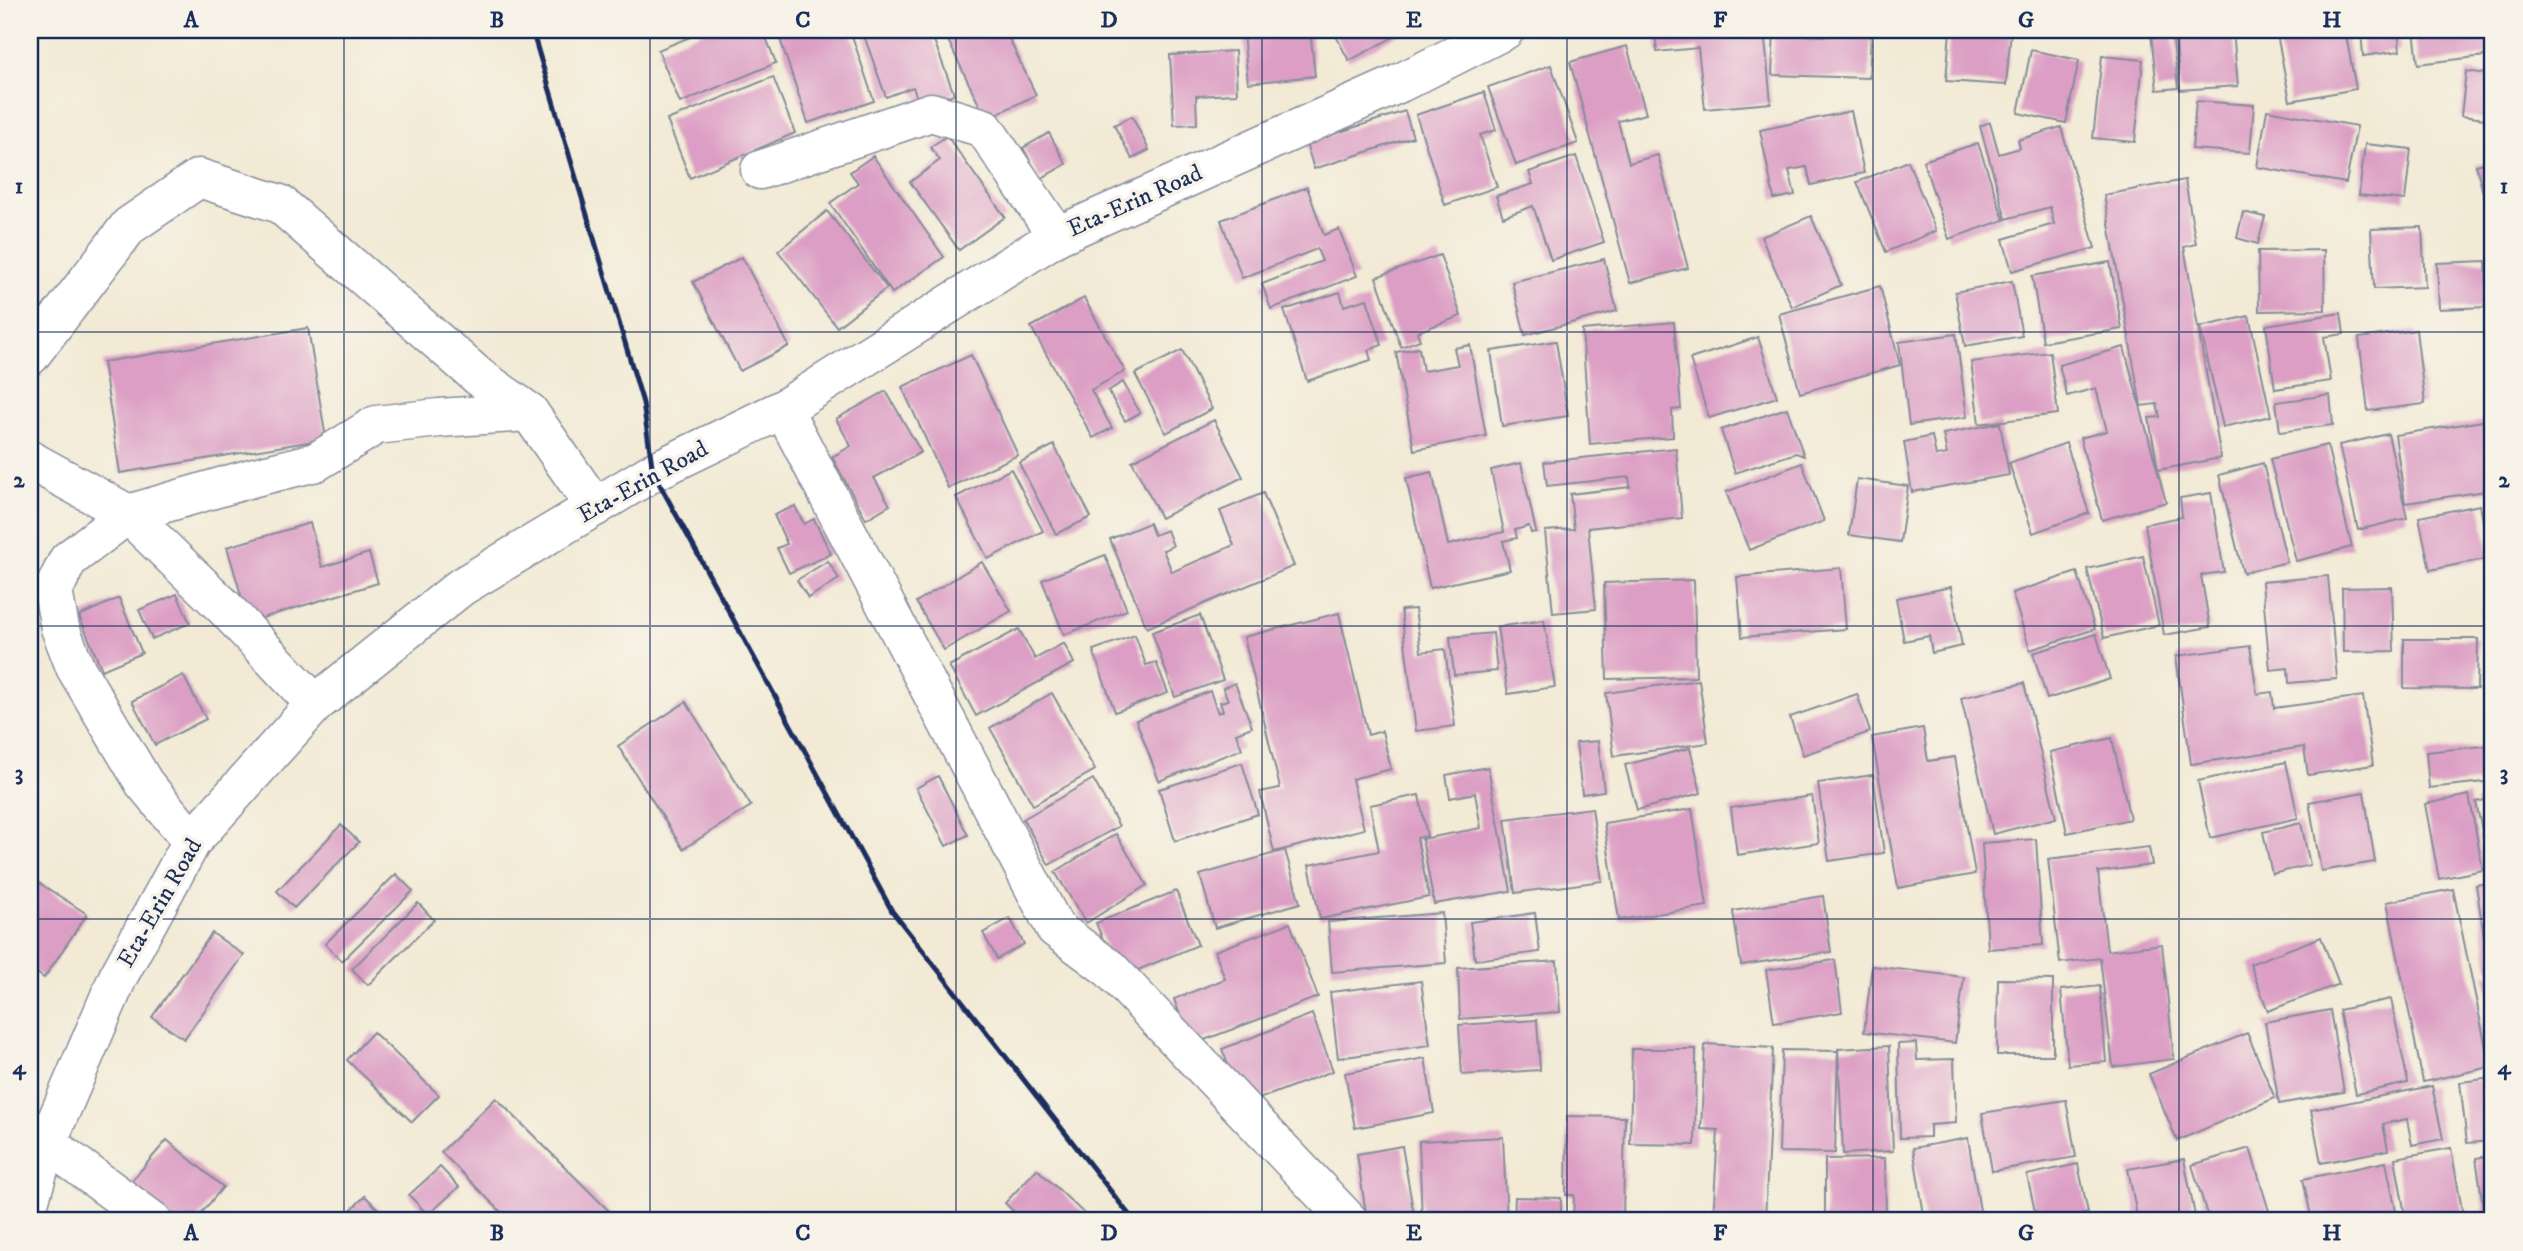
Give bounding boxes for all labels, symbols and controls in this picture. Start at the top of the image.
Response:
text: A [183,6,200,35]
text: B [490,6,504,35]
text: C [795,6,811,35]
text: D [1100,6,1118,35]
text: E [1406,6,1422,35]
text: F [1713,6,1728,35]
text: G [2018,6,2034,35]
text: H [2322,6,2342,35]
street label: Eta-Erin Road [1063,158,1207,244]
text: 1 [15,172,23,201]
text: 1 [2500,172,2508,201]
street label: Eta-Erin Road [573,434,713,530]
text: 2 [13,466,25,495]
text: 2 [2498,466,2510,495]
text: 3 [15,759,23,788]
text: 3 [2500,759,2508,788]
street label: Eta-Erin Road [111,833,209,973]
text: 4 [12,1053,27,1082]
text: 4 [2497,1053,2512,1082]
text: A [183,1219,200,1248]
text: B [490,1219,504,1248]
text: C [795,1219,811,1248]
text: D [1100,1219,1118,1248]
text: E [1406,1219,1422,1248]
text: F [1713,1219,1728,1248]
text: G [2018,1219,2034,1248]
text: H [2322,1219,2342,1248]

